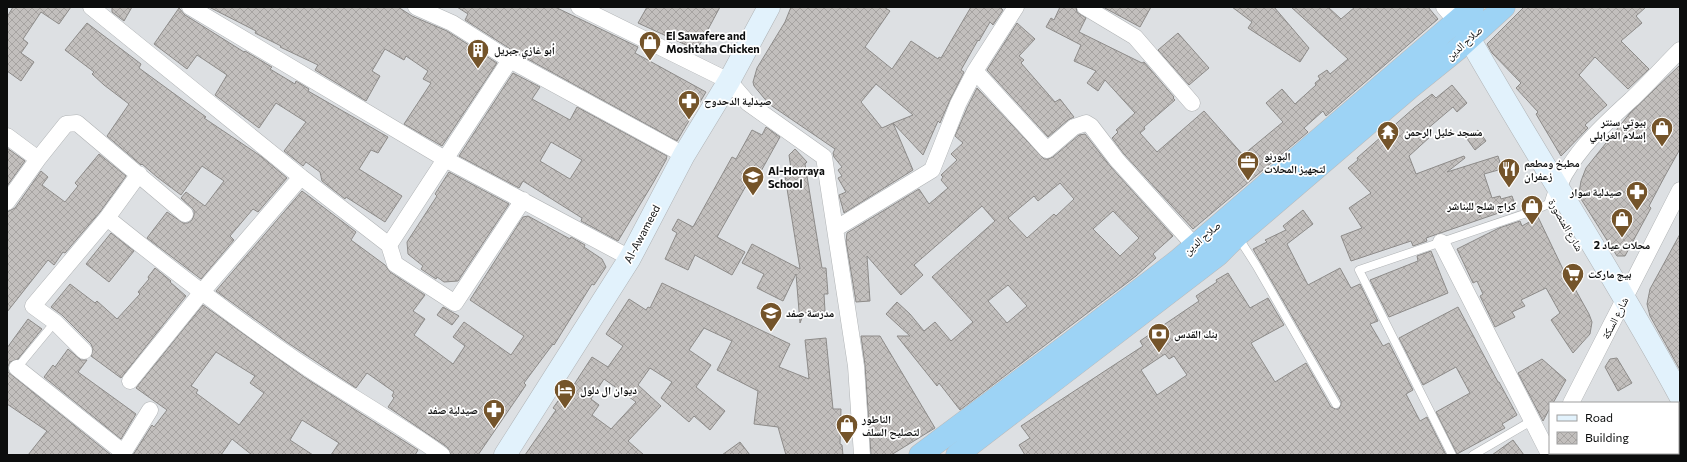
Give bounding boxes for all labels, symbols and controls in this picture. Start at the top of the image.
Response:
street label: صلاح الدين [1443,23,1485,63]
shop icon: El Sawafere and Moshtaha Chicken [637,29,663,62]
place label: El Sawafere and Moshtaha Chicken [666,29,760,55]
building icon: أبو غازي جبريل [465,37,491,70]
place label: أبو غازي جبريل [494,43,555,59]
pharmacy icon: صيدلية الدحدوح [676,88,702,121]
place label: صيدلية الدحدوح [704,94,772,109]
place label: بيوتي سنتر إسلام الغرابلي [1589,115,1646,144]
shop icon: بيوتي سنتر إسلام الغرابلي [1649,115,1675,148]
temple icon: مسجد خليل الرحمن [1375,119,1401,152]
place label: مسجد خليل الرحمن [1404,125,1482,140]
office icon: البورنو لتجهيز المحلات [1235,149,1261,182]
place label: البورنو لتجهيز المحلات [1264,149,1325,176]
restaurant icon: مطبخ ومطعم زعفران [1496,156,1522,189]
place label: مطبخ ومطعم زعفران [1524,156,1580,184]
school or university icon: Al-Horraya School [740,164,766,197]
place label: Al-Horraya School [768,164,825,190]
pharmacy icon: صيدلية سوار [1624,179,1650,212]
place label: صيدلية سوار [1569,185,1622,199]
shop icon: كراج شلح للبناشر [1519,193,1545,226]
street label: شارع المنصورة [1545,196,1587,254]
place label: كراج شلح للبناشر [1446,199,1516,214]
street label: Al-Awameed [621,202,662,265]
shop icon: محلات عياد 2 [1609,206,1635,239]
street label: صلاح الدين [1180,218,1224,258]
place label: محلات عياد 2 [1594,238,1650,251]
supermarket icon: بيج ماركت [1560,261,1586,294]
place label: بيج ماركت [1588,267,1631,282]
street label: شارع السكة [1598,295,1632,341]
school or university icon: مدرسة صفد [758,300,784,333]
place label: مدرسة صفد [786,306,834,320]
bank icon: بنك القدس [1146,321,1172,354]
place label: بنك القدس [1174,327,1218,342]
hotel icon: ديوان ال دلول [552,377,578,410]
place label: ديوان ال دلول [580,383,637,398]
pharmacy icon: صيدلية صفد [481,397,507,430]
legend [1549,402,1679,454]
place label: صيدلية صفد [428,403,478,416]
text: Road [1585,410,1613,424]
shop icon: الناطور لتصليح السلف [834,412,860,445]
place label: الناطور لتصليح السلف [861,412,919,440]
text: Building [1585,430,1629,444]

